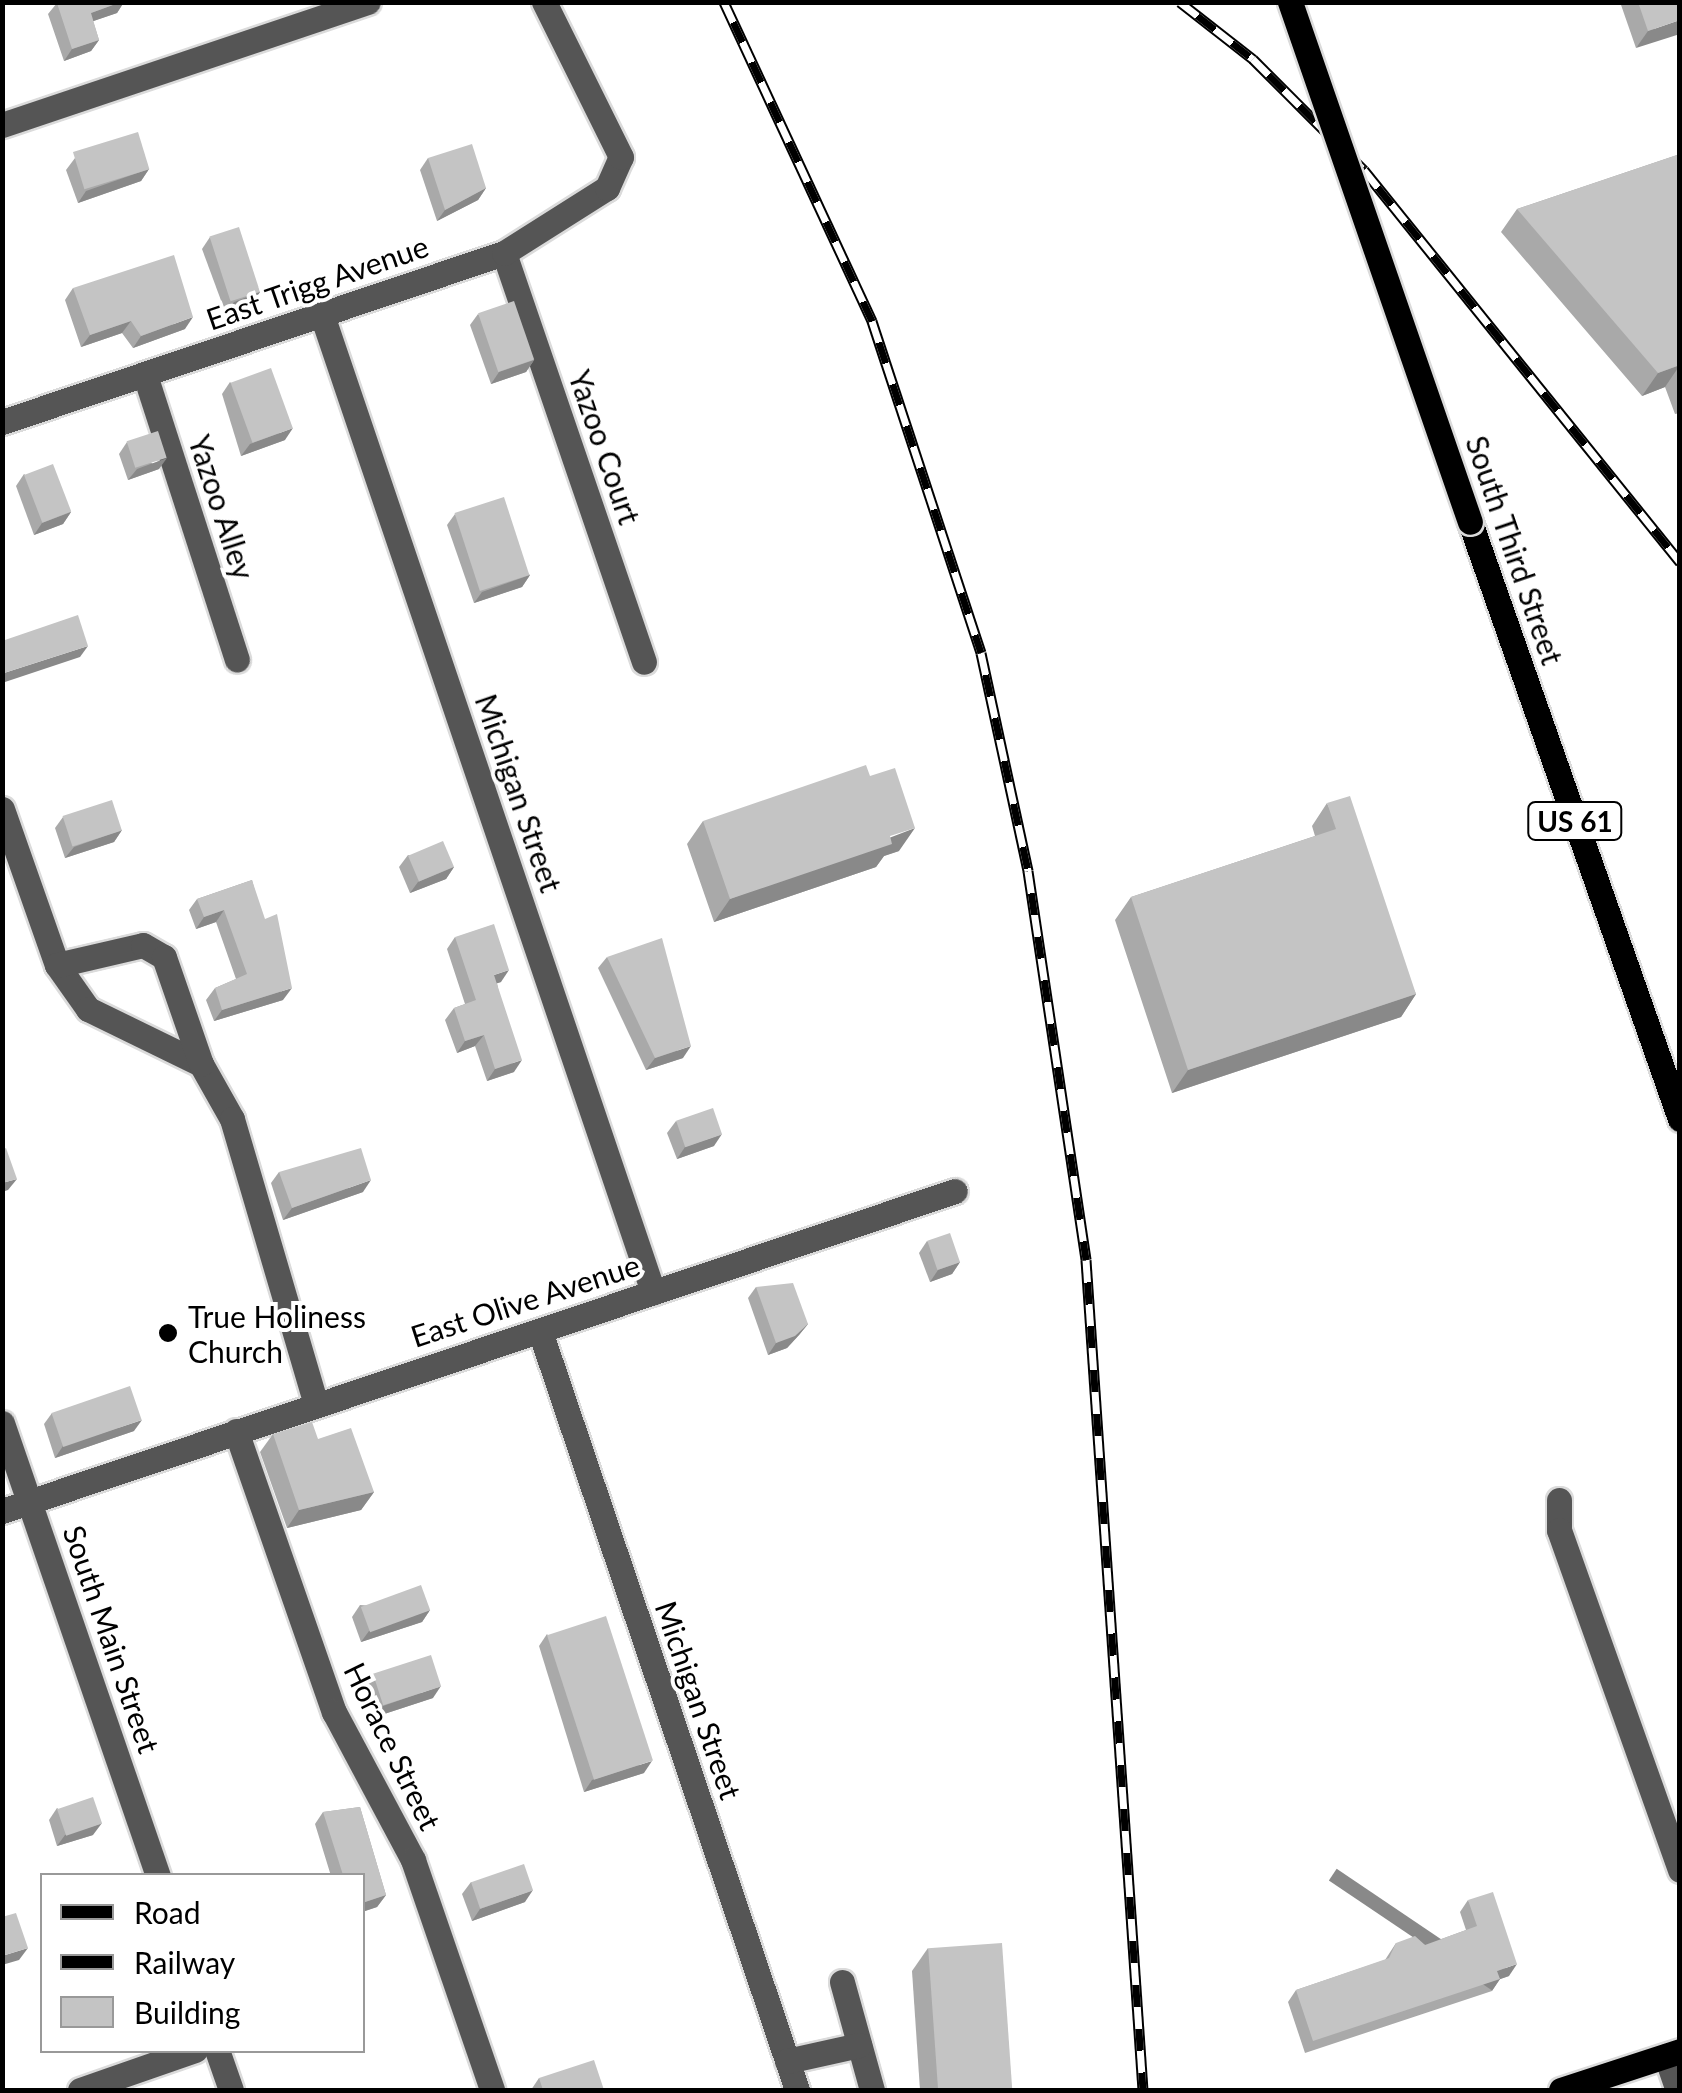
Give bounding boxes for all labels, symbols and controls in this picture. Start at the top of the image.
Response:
street label: East Trigg Avenue [200,227,434,337]
street label: Yazoo Court [562,365,648,529]
street label: Yazoo Alley [182,430,262,584]
street label: South Third Street [1459,431,1571,669]
street label: Michigan Street [468,689,570,897]
road number: US 61 [1525,798,1625,844]
street label: East Olive Avenue [406,1246,644,1354]
place label: True Holiness Church [188,1298,366,1368]
marker: True Holiness Church [157,1322,179,1344]
street label: South Main Street [56,1521,168,1757]
street label: Michigan Street [648,1596,750,1804]
street label: Horace Street [337,1656,449,1836]
legend [40,1873,365,2053]
text: Road [134,1894,201,1930]
text: Railway [134,1944,235,1980]
text: Building [134,1994,240,2030]

